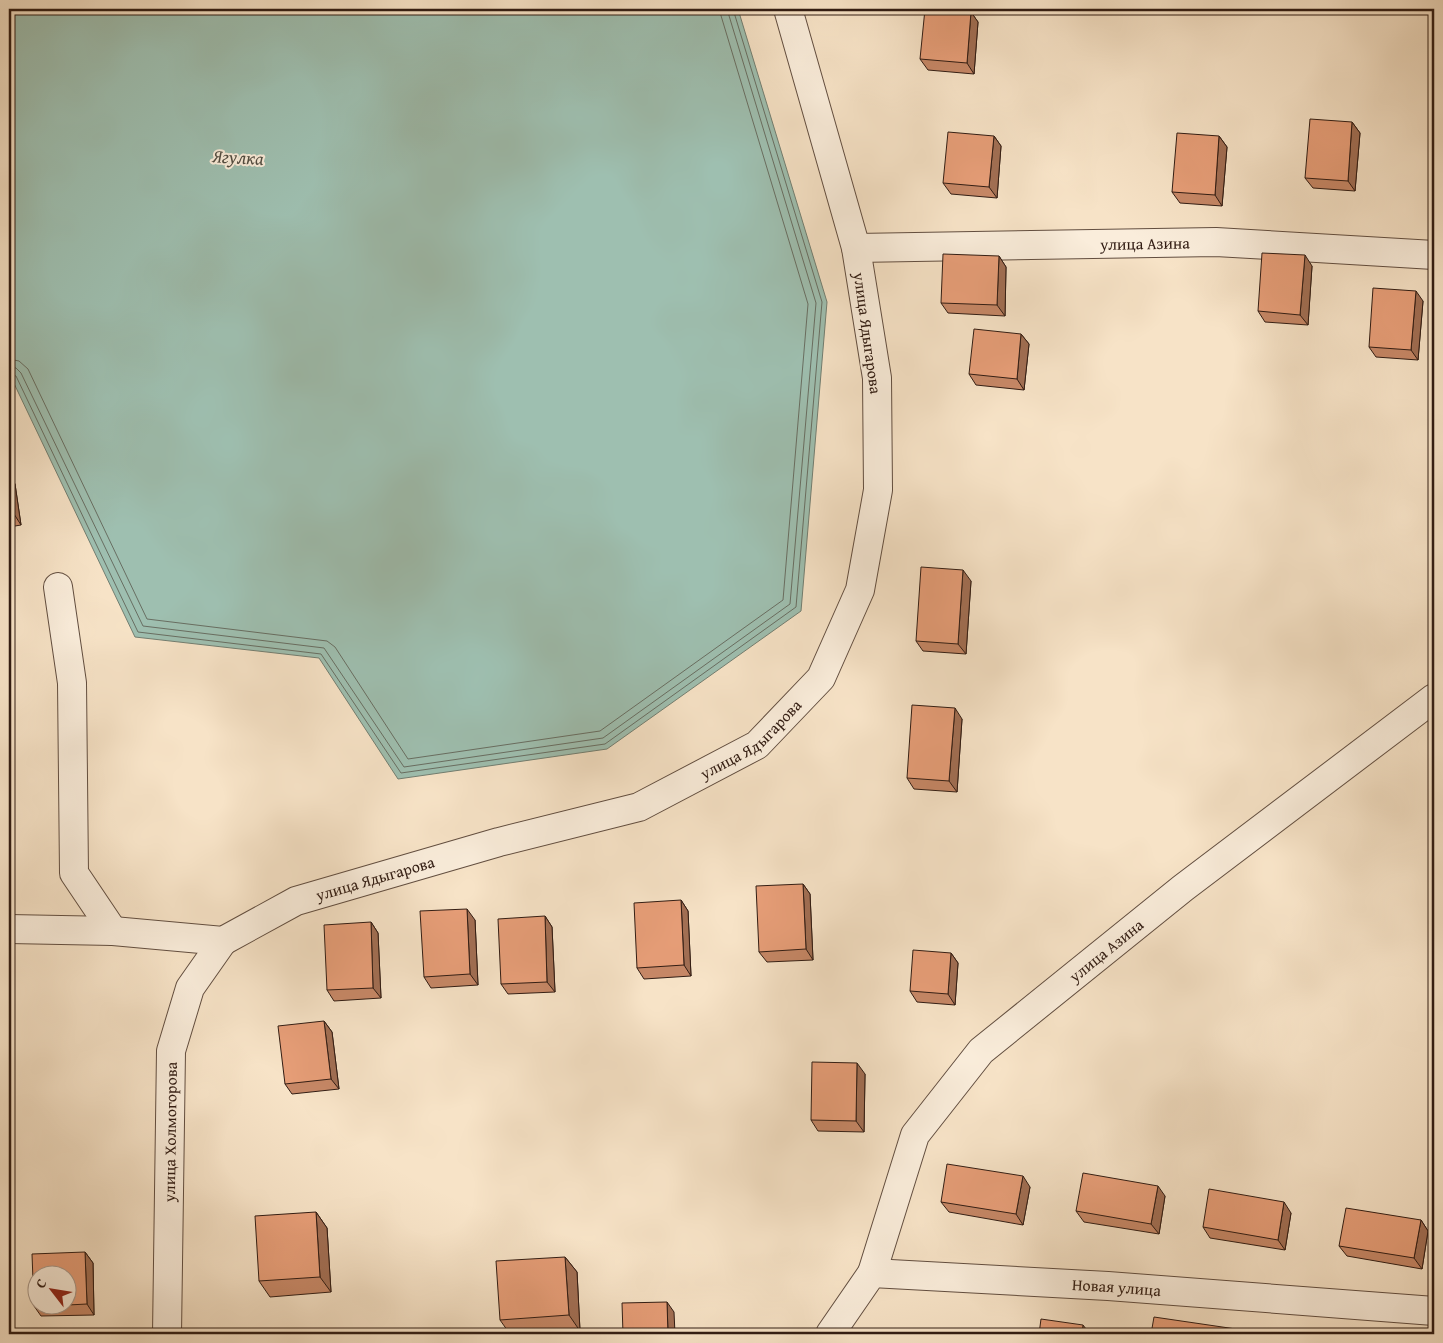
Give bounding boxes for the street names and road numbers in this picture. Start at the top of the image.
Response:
street label: улица Азина [1099,230,1190,256]
street label: улица Ядыгарова [847,270,888,396]
street label: улица Ядыгарова [695,693,807,785]
street label: улица Ядыгарова [312,849,438,907]
street label: улица Азина [1063,912,1149,988]
street label: улица Холмогорова [157,1061,183,1203]
street label: Новая улица [1071,1272,1162,1302]

